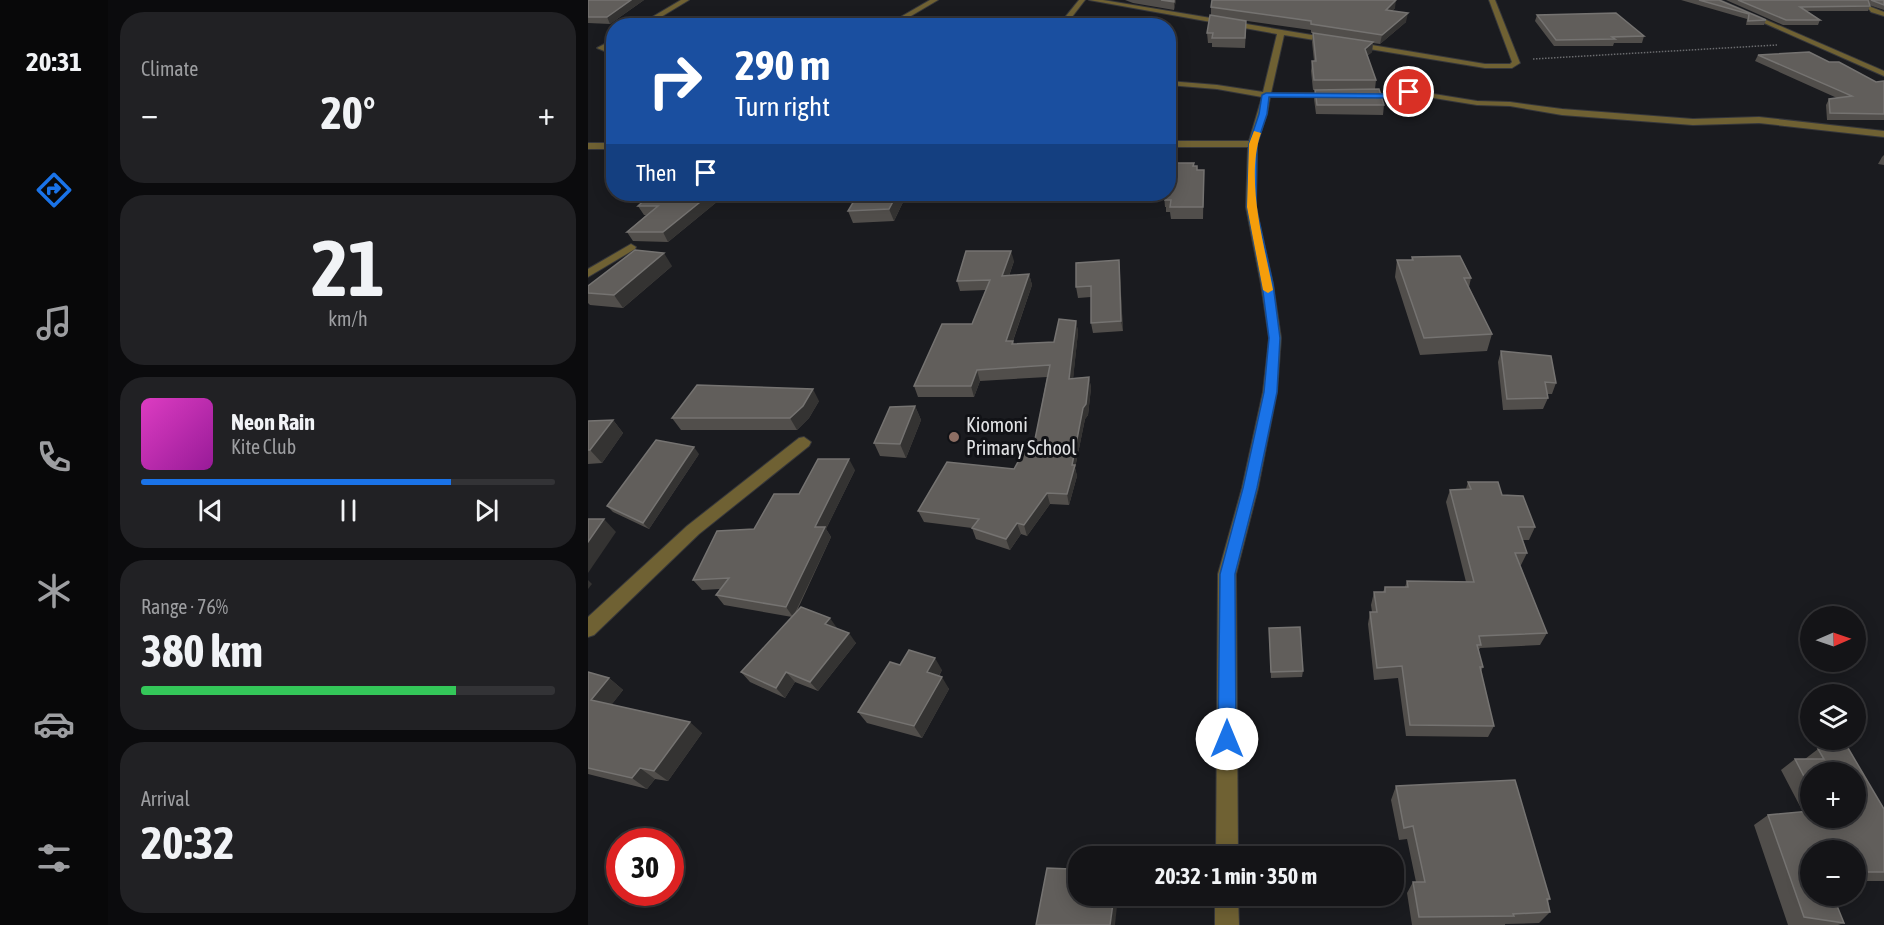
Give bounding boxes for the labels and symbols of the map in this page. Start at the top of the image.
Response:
pin [1383,66,1434,117]
place label: Kiomoni Primary School [966,413,1077,459]
marker: Kiomoni Primary School [947,430,961,444]
north arrow [1800,606,1866,672]
position arrow [1195,707,1259,771]
speed limit sign: 30 [606,828,684,906]

